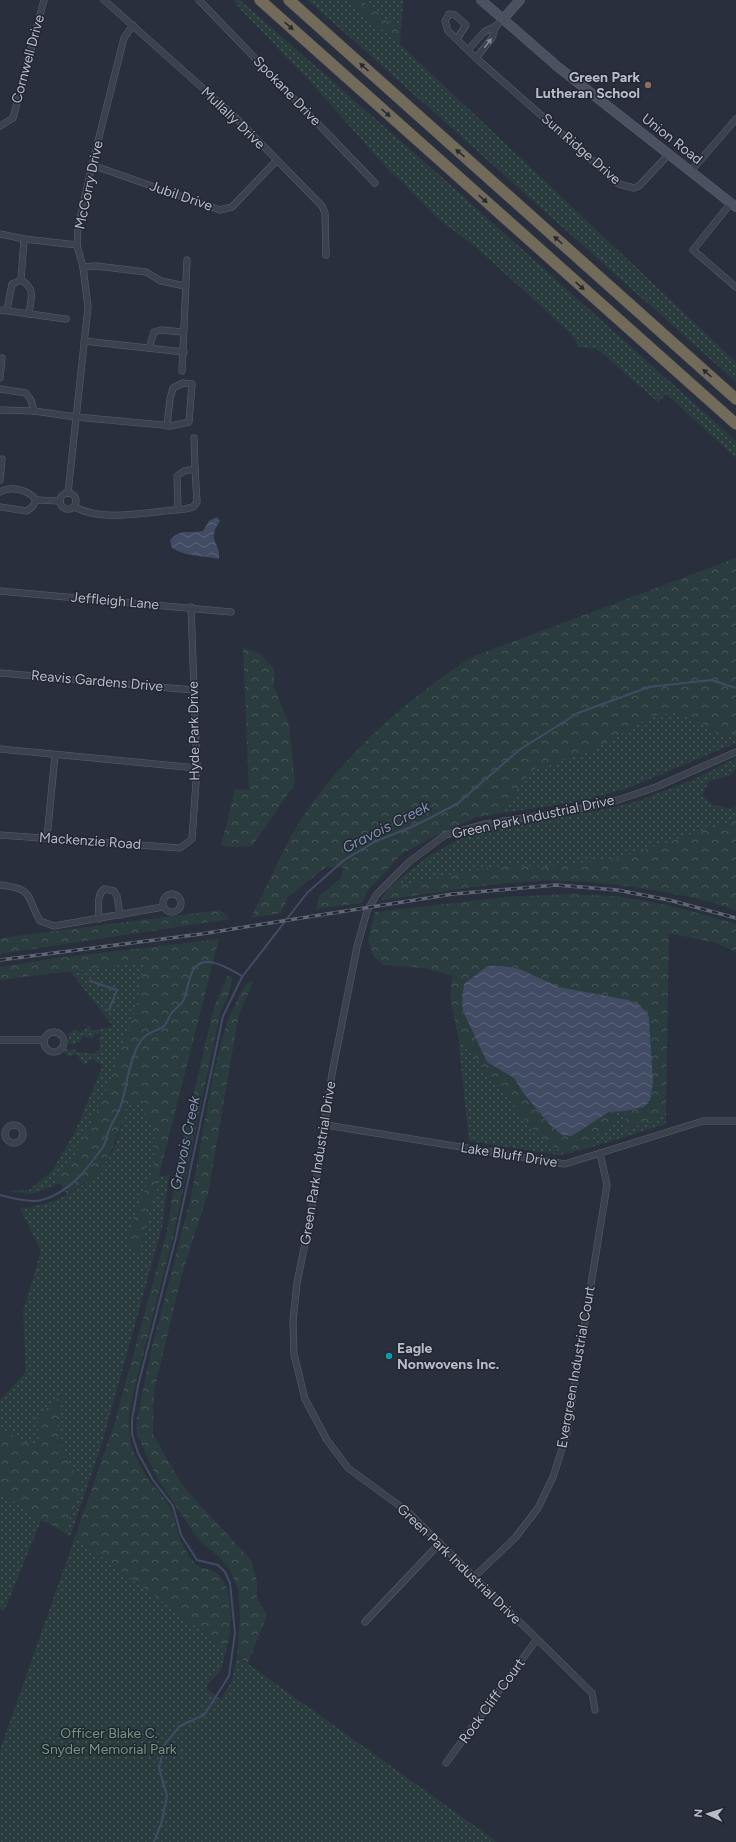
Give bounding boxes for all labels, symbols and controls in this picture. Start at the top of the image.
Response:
street label: Cornwell Drive [8,12,48,105]
one-way arrow [285,21,294,30]
one-way arrow [483,38,492,48]
street label: Spokane Drive [250,53,325,130]
one-way arrow [358,62,369,71]
place label: Green Park Lutheran School [535,69,640,102]
marker: Green Park Lutheran School [643,80,653,90]
street label: Mullally Drive [197,83,269,153]
one-way arrow [381,108,392,117]
street label: Sun Ridge Drive [538,110,624,188]
street label: Union Road [638,110,706,168]
street label: McCorry Drive [71,139,107,231]
one-way arrow [455,149,466,158]
street label: Jubil Drive [147,177,215,215]
one-way arrow [479,194,488,203]
one-way arrow [552,235,563,244]
one-way arrow [575,281,586,290]
one-way arrow [702,368,712,377]
street label: Jeffleigh Lane [70,589,160,613]
street label: Reavis Gardens Drive [30,667,164,695]
street label: Hyde Park Drive [185,681,203,781]
street label: Green Park Industrial Drive [450,791,616,843]
water label: Gravois Creek [339,797,433,857]
street label: Mackenzie Road [38,829,142,853]
street label: Green Park Industrial Drive [297,1080,339,1246]
water label: Gravois Creek [166,1094,204,1192]
street label: Lake Bluff Drive [459,1139,559,1171]
street label: Evergreen Industrial Court [553,1285,599,1449]
place label: Eagle Nonwovens Inc. [397,1340,499,1373]
marker: Eagle Nonwovens Inc. [384,1351,394,1361]
street label: Green Park Industrial Drive [394,1500,525,1628]
street label: Rock Cliff Court [455,1655,529,1747]
park label: Officer Blake C. Snyder Memorial Park [41,1725,177,1758]
north arrow [688,1794,728,1834]
text: N [692,1809,705,1818]

